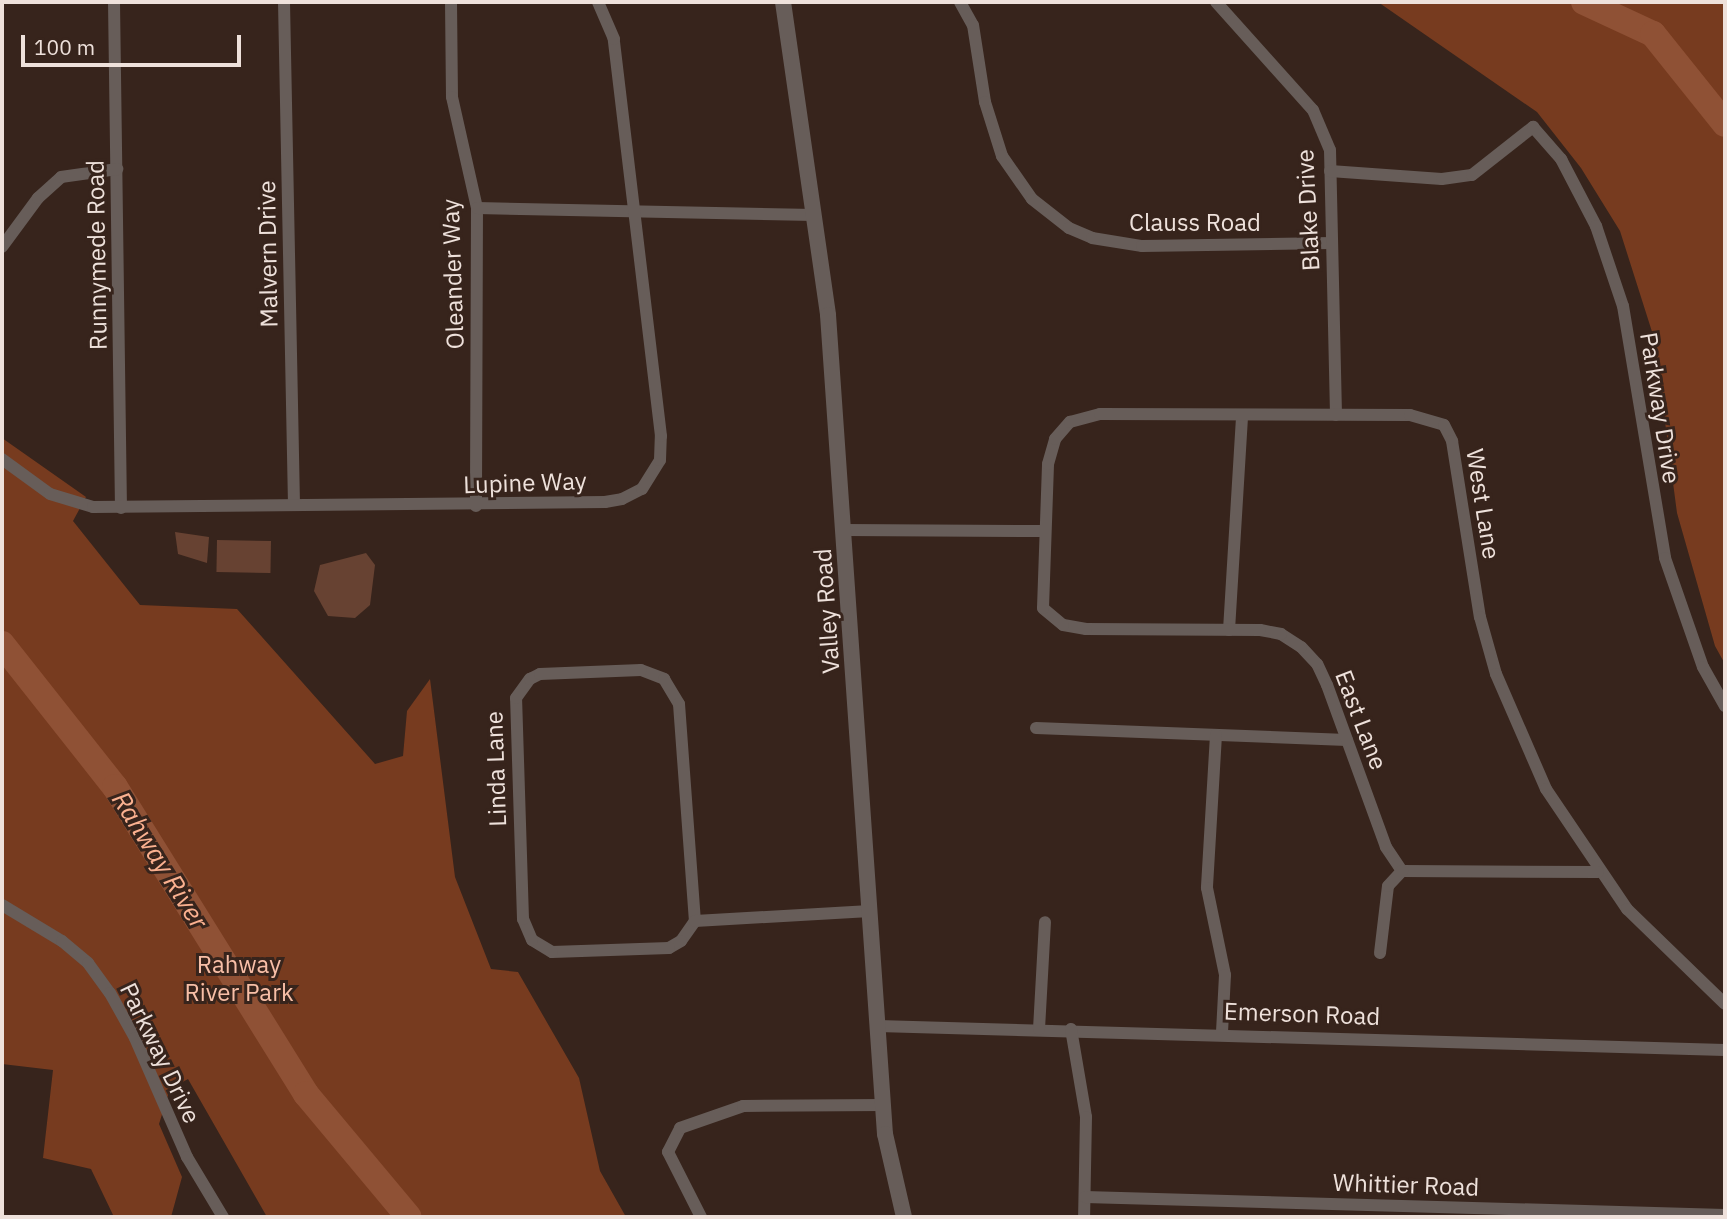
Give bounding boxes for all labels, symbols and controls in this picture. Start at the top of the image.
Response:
scale bar [24,21,245,65]
text: 100 m [34,33,95,61]
street label: Blake Drive [1290,148,1326,272]
street label: Runnymede Road [81,160,113,350]
street label: Malvern Drive [252,180,284,328]
street label: Oleander Way [436,198,470,350]
street label: Clauss Road [1129,209,1261,237]
street label: Parkway Drive [1634,330,1686,486]
street label: West Lane [1460,447,1506,561]
street label: Lupine Way [463,466,587,500]
street label: Valley Road [808,547,846,675]
street label: East Lane [1329,666,1393,774]
street label: Linda Lane [480,711,512,827]
water label: Rahway River [105,786,215,934]
park label: Rahway River Park [184,951,294,1007]
street label: Parkway Drive [114,978,206,1128]
street label: Emerson Road [1223,997,1381,1031]
street label: Whittier Road [1332,1168,1480,1202]

